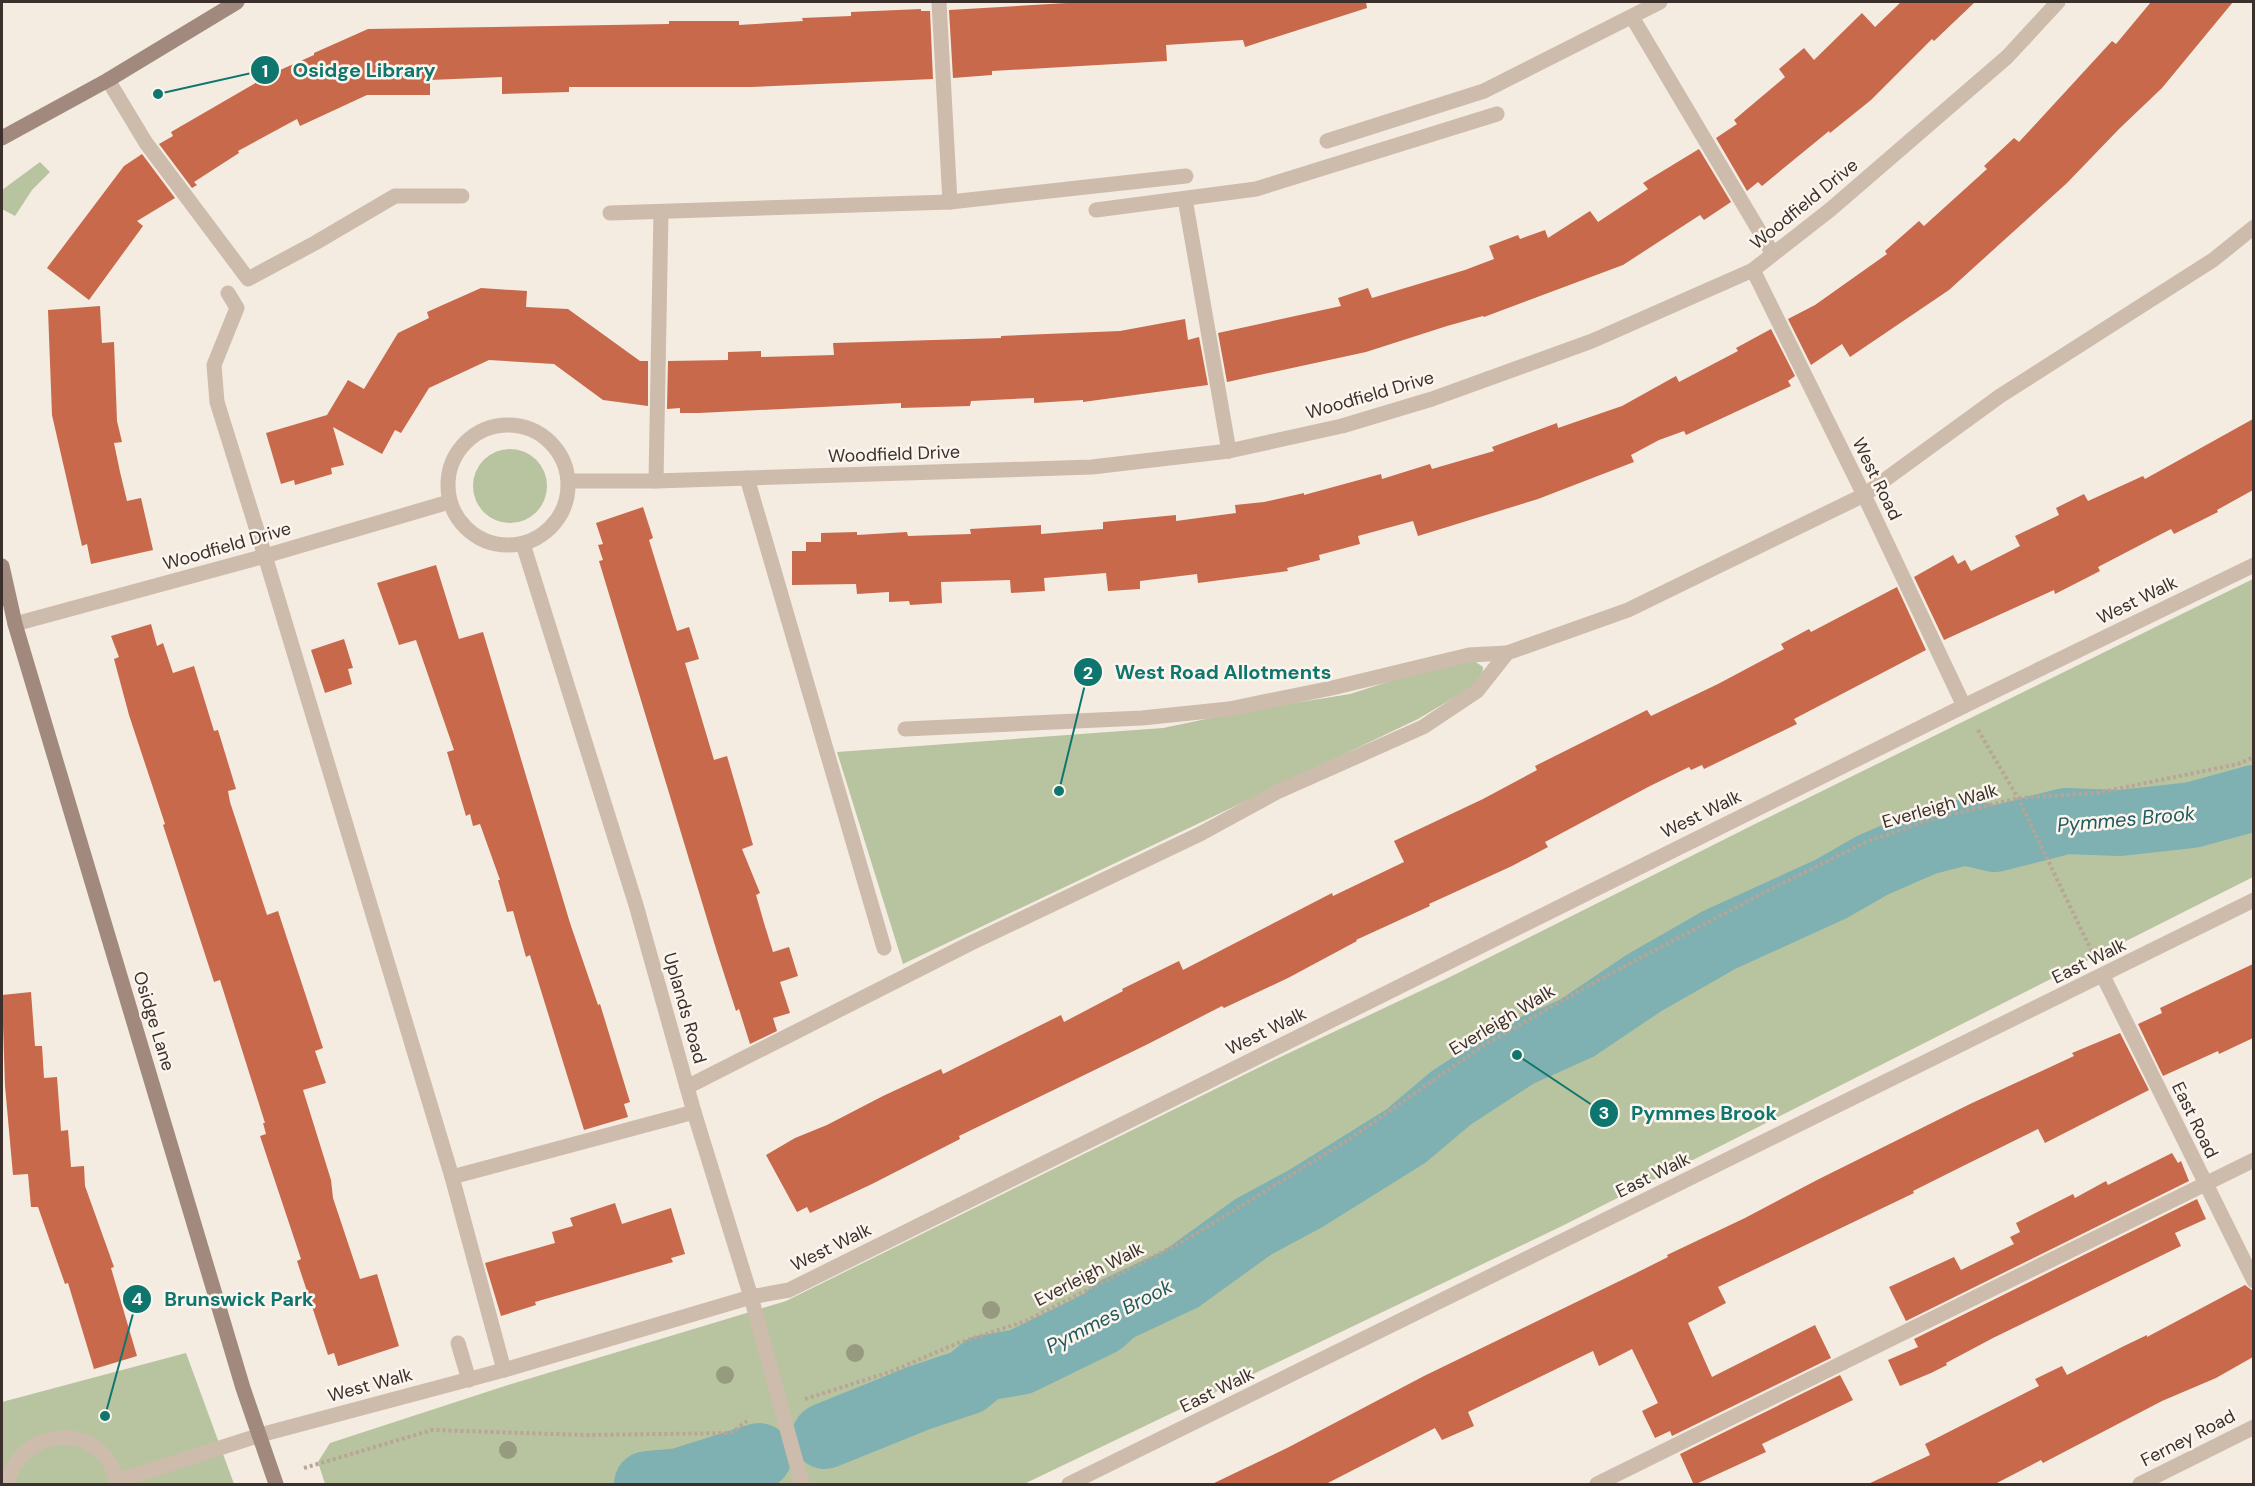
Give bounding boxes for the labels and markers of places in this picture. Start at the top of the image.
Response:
callout: Osidge Library [250,51,447,89]
callout: West Road Allotments [1073,653,1344,691]
callout: Pymmes Brook [1589,1094,1789,1132]
callout: Brunswick Park [122,1280,326,1318]

